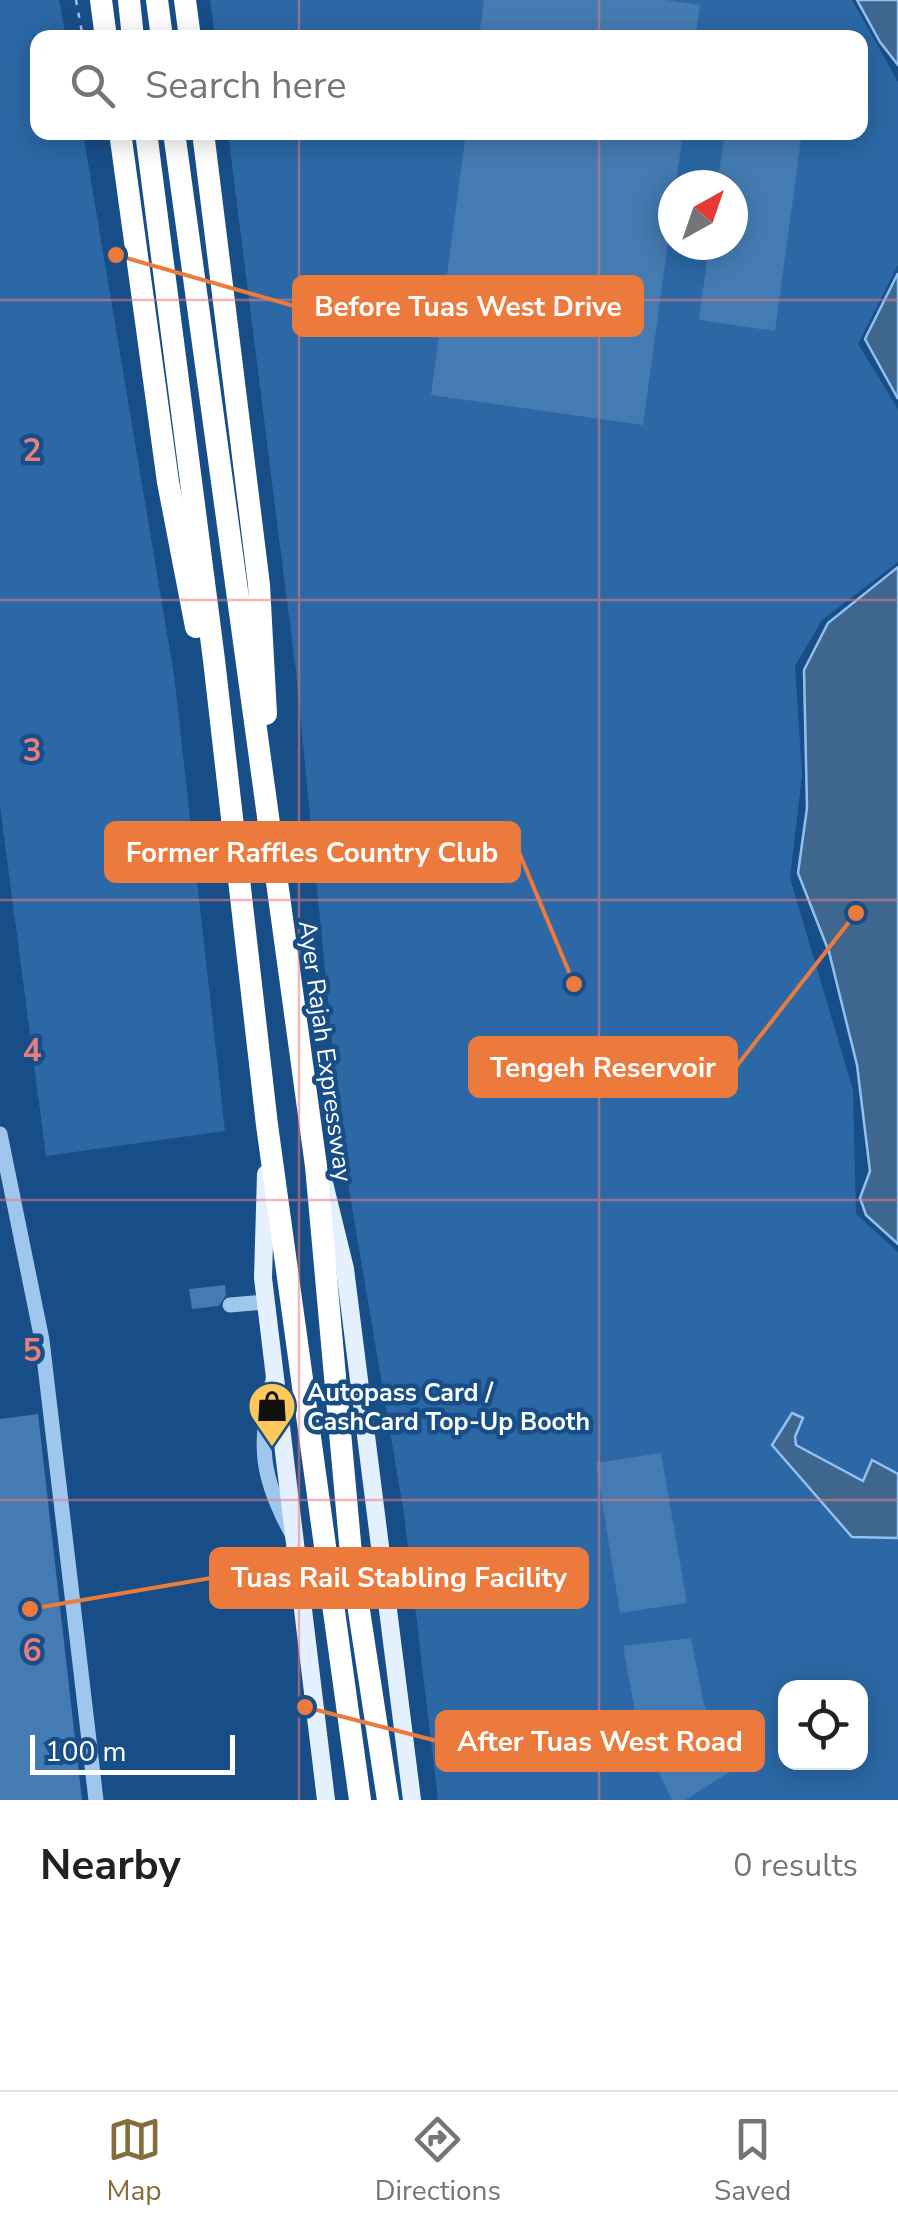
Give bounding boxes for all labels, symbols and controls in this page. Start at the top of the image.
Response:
search box [30,30,868,140]
icon: search [65,58,120,113]
text: Search here [145,60,346,111]
north arrow [658,170,748,260]
callout: Before Tuas West Drive [294,277,642,335]
text: Before Tuas West Drive [314,288,622,326]
text: 2 [22,429,42,472]
text: 3 [22,729,42,772]
callout: Former Raffles Country Club [106,823,519,881]
text: Former Raffles Country Club [126,834,498,872]
street label: Ayer Rajah Expressway [290,918,360,1184]
text: 4 [22,1029,42,1072]
callout: Tengeh Reservoir [470,1038,736,1096]
text: Tengeh Reservoir [490,1049,716,1087]
text: 5 [22,1329,42,1372]
place label: Autopass Card / CashCard Top-Up Booth [307,1376,590,1439]
shop icon: Autopass Card / CashCard Top-Up Booth [246,1380,298,1448]
callout: Tuas Rail Stabling Facility [211,1549,587,1607]
text: Tuas Rail Stabling Facility [231,1559,567,1597]
text: 6 [22,1629,42,1672]
map controls [778,1680,868,1770]
button: locate [778,1680,868,1770]
callout: After Tuas West Road [437,1712,763,1770]
text: After Tuas West Road [457,1723,743,1761]
scale bar [30,1730,235,1774]
text: 100 m [45,1733,127,1771]
text: Nearby [40,1837,181,1894]
text: 0 results [733,1844,858,1887]
tab: Map [107,2112,162,2210]
tab: Directions [375,2112,501,2210]
tab: Saved [714,2112,791,2210]

